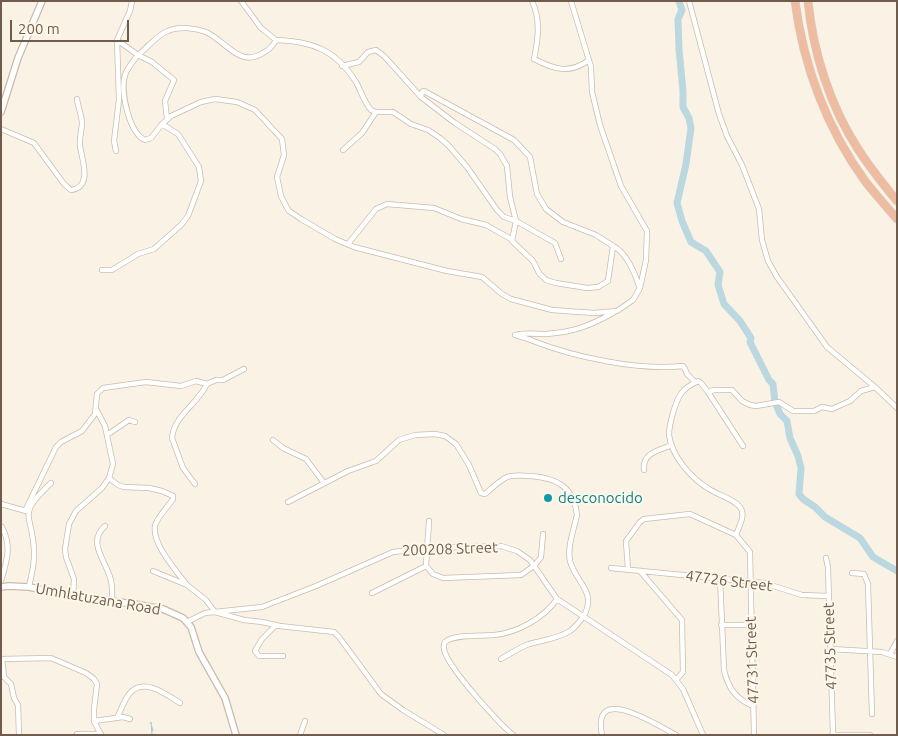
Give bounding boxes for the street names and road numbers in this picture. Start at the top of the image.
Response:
street label: 200208 Street [402,538,498,560]
street label: 47726 Street [684,567,774,595]
street label: Umhlatuzana Road [34,579,162,619]
street label: 47735 Street [819,602,841,690]
street label: 47731 Street [741,616,763,704]

